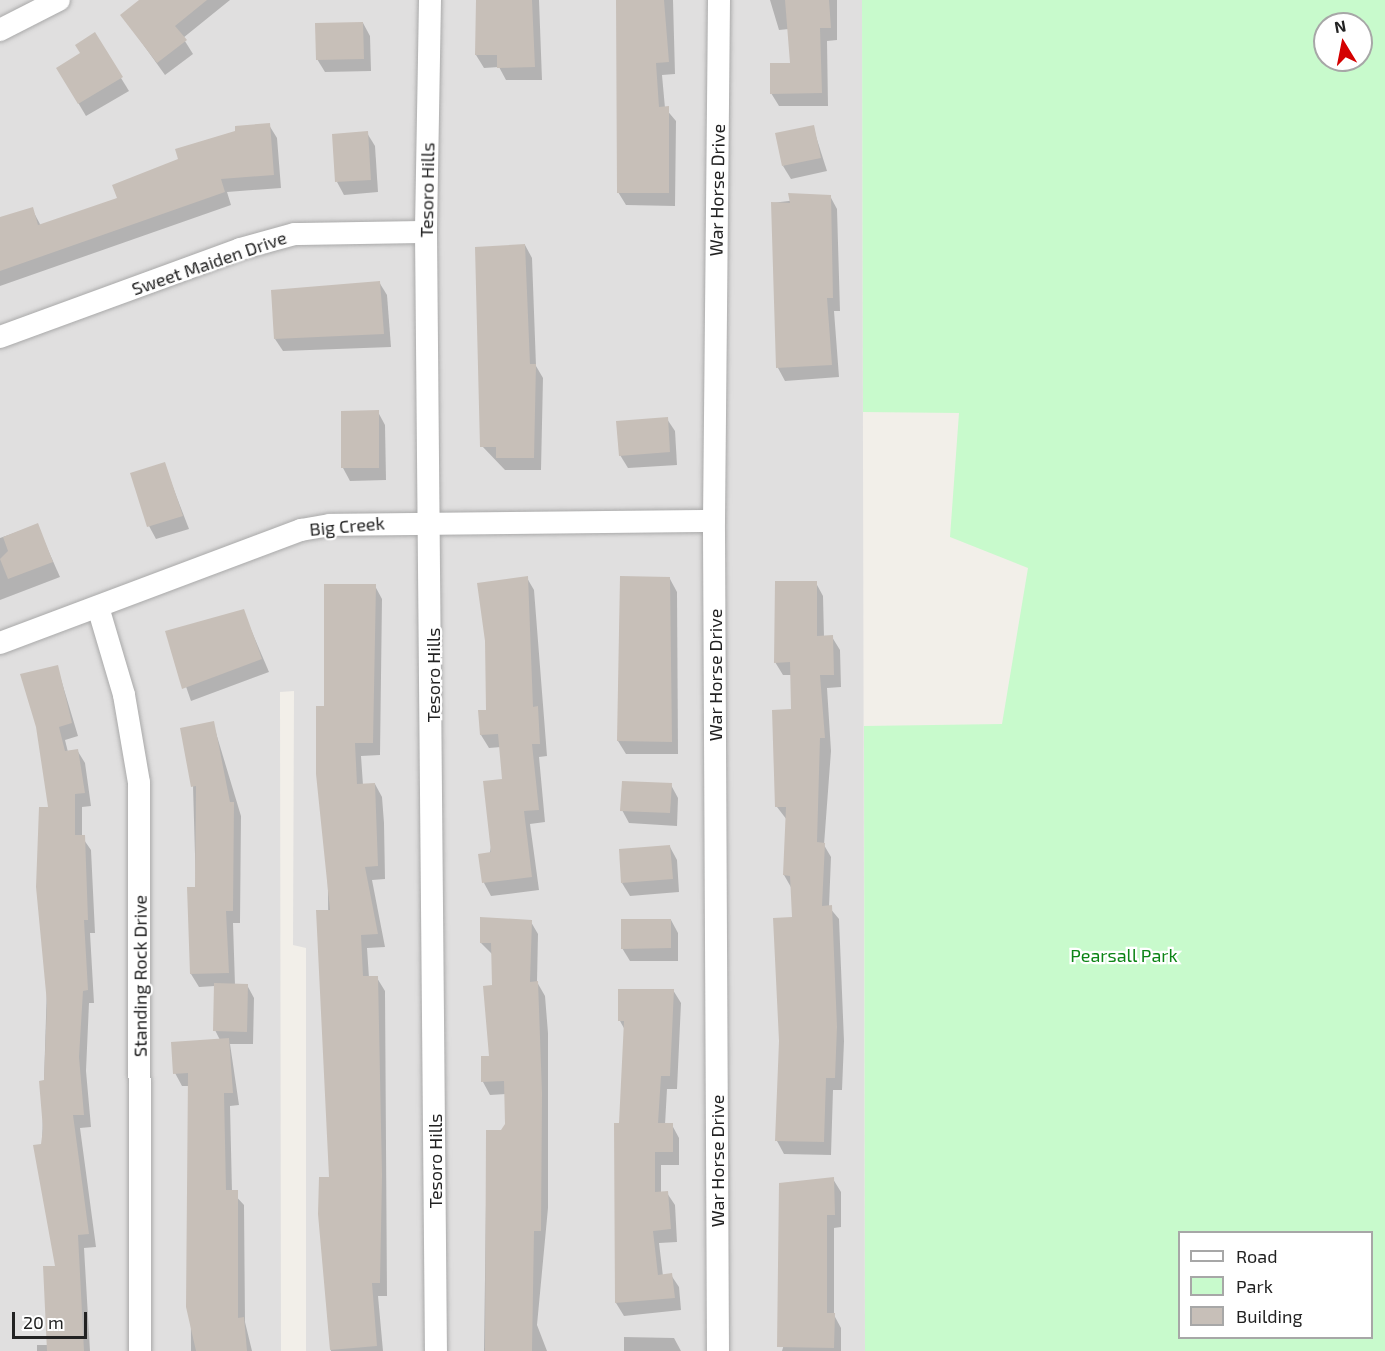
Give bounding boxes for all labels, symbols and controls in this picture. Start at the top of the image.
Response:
north arrow [1313,12,1373,72]
text: N [1333,15,1347,36]
street label: War Horse Drive [705,123,729,257]
street label: Tesoro Hills [415,142,439,238]
street label: Sweet Maiden Drive [129,226,289,300]
street label: Big Creek [308,512,386,540]
street label: War Horse Drive [704,609,726,741]
street label: Tesoro Hills [422,627,444,723]
street label: Standing Rock Drive [129,895,151,1057]
park label: Pearsall Park [1070,944,1178,966]
street label: War Horse Drive [706,1095,728,1227]
street label: Tesoro Hills [424,1113,446,1209]
legend [1178,1231,1373,1339]
text: Road [1236,1245,1277,1267]
text: Park [1236,1275,1273,1297]
scale bar [15,1300,90,1338]
text: Building [1236,1305,1303,1327]
text: 20 m [23,1311,64,1333]

